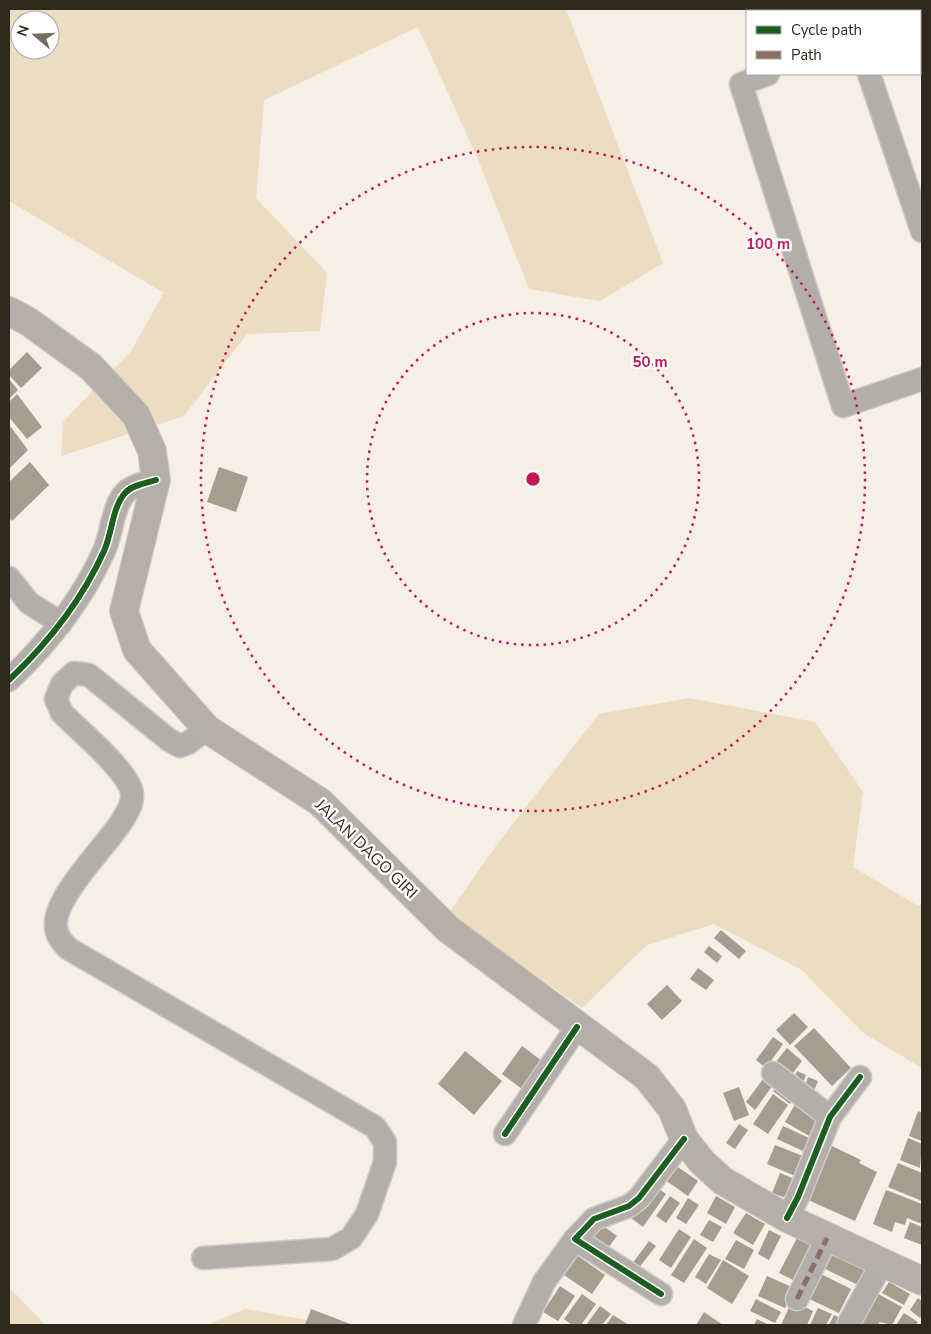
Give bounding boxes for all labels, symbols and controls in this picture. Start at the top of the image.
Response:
north arrow [10,10,60,60]
legend [746,10,921,75]
text: Cycle path [791,20,862,40]
text: N [12,23,34,39]
text: Path [791,45,822,65]
text: 100 m [746,234,790,254]
text: 50 m [632,352,668,372]
centre of rings [524,470,542,488]
street label: JALAN DAGO GIRI [309,794,422,904]

